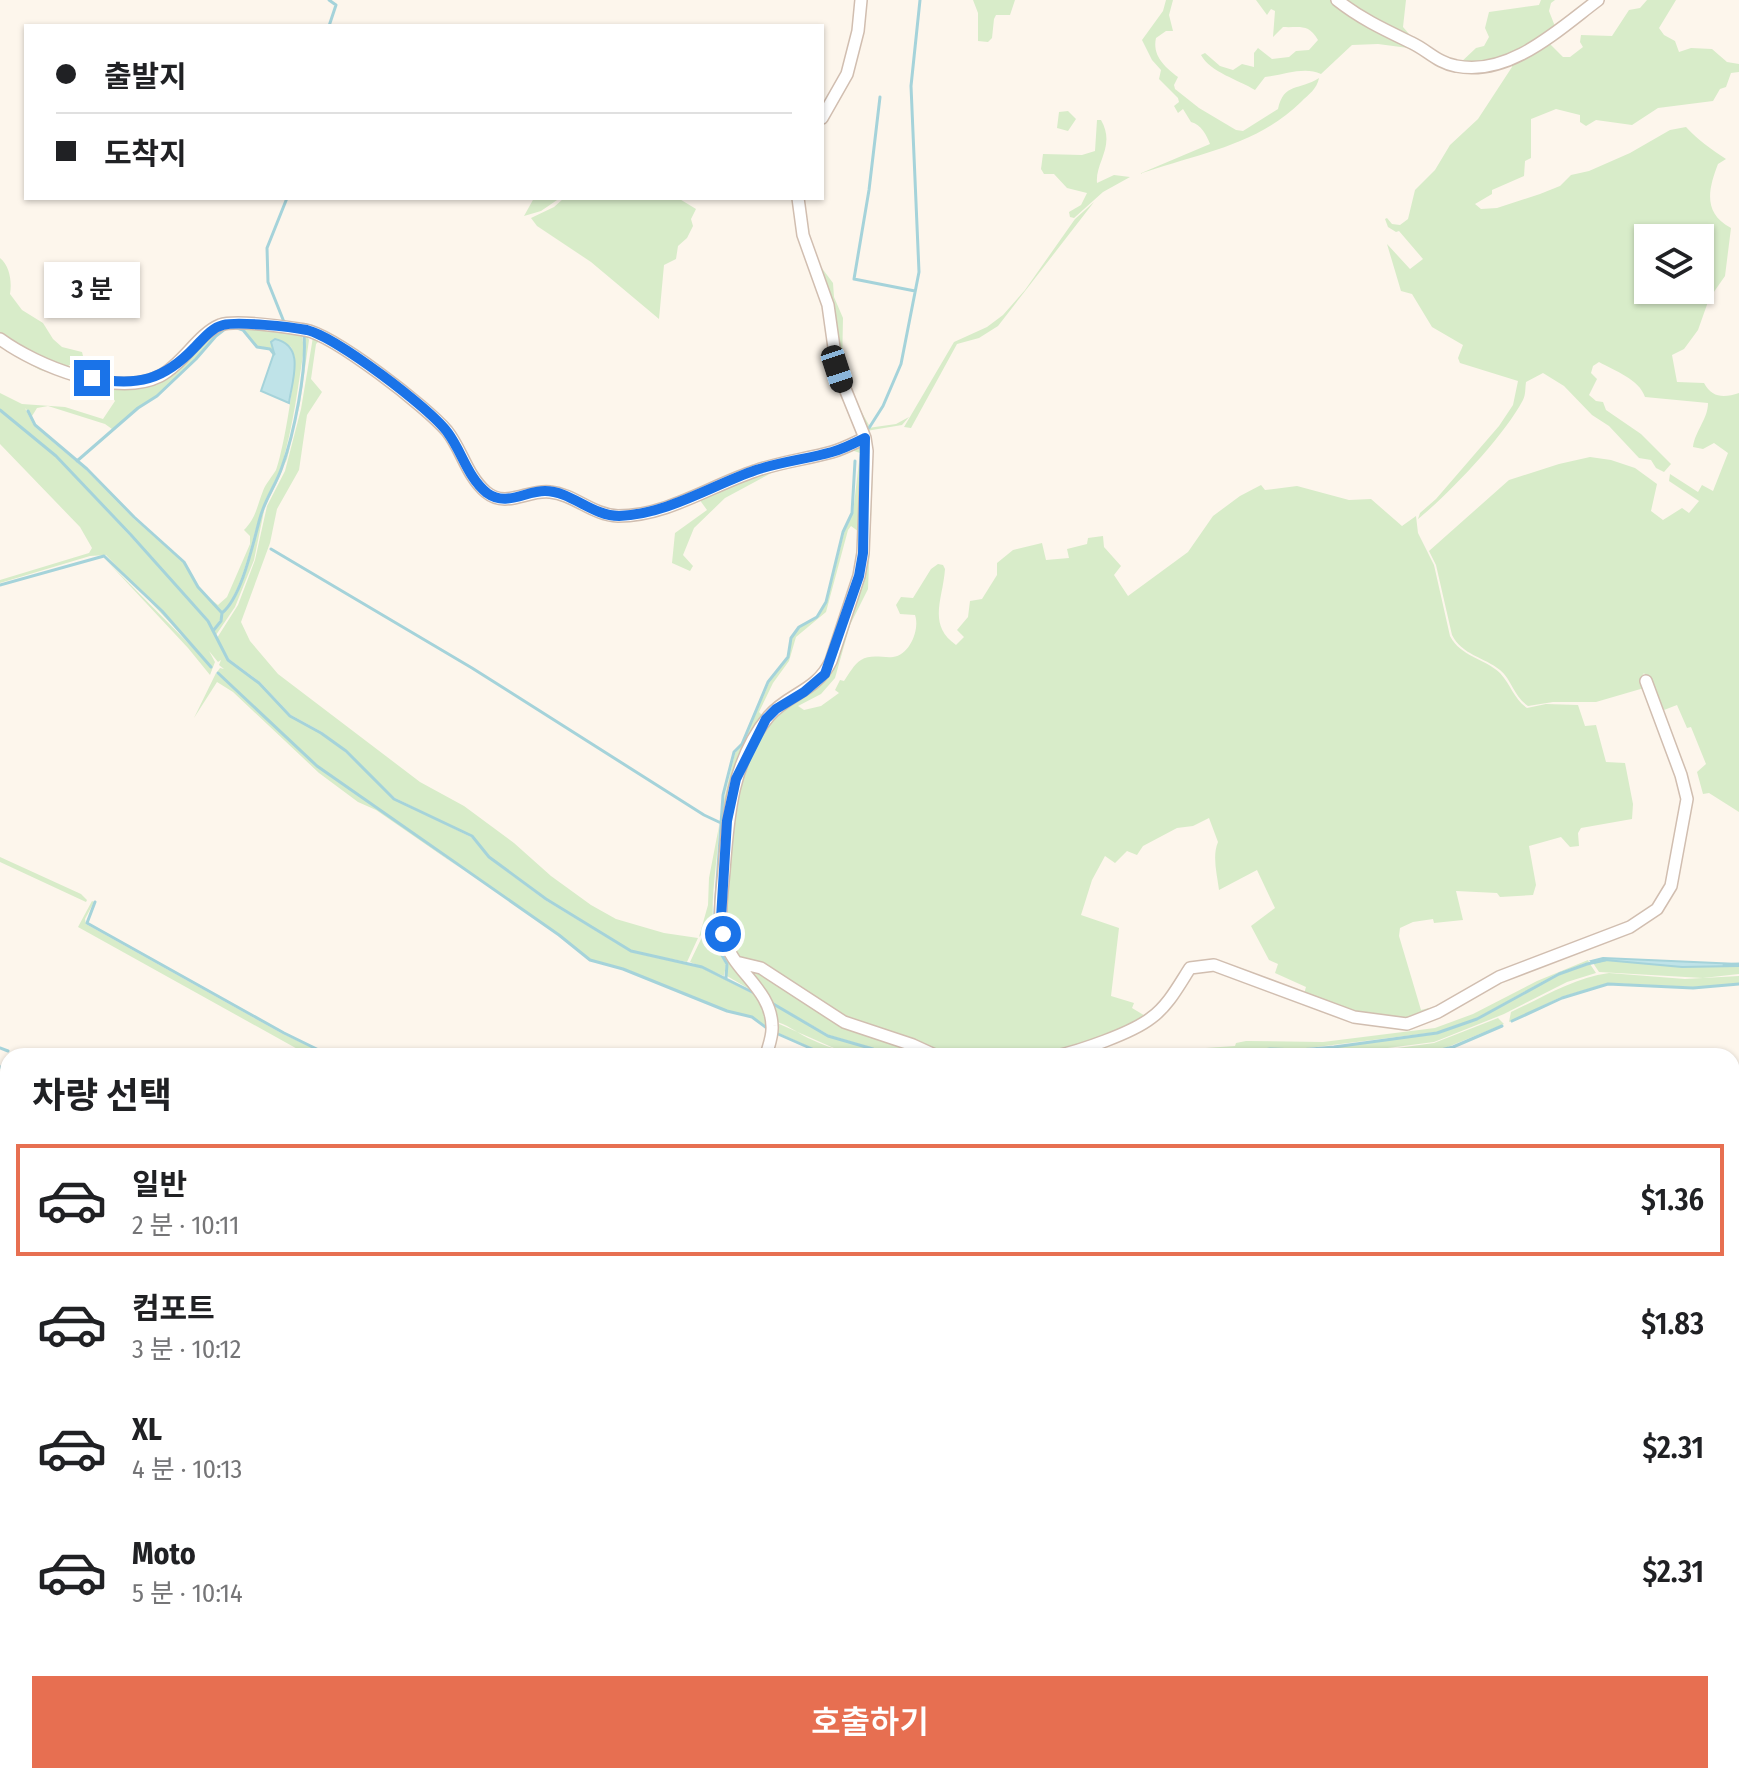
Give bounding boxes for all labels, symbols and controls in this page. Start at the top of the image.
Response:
text: 출발지 [104,59,187,95]
text: 도착지 [104,136,187,172]
map controls [1634,224,1714,304]
button: layers [1634,224,1714,304]
callout: 3 분 [44,262,140,318]
text: 3 분 [71,274,113,305]
car [818,342,856,396]
route end [74,360,110,396]
route start [705,916,741,952]
text: 차량 선택 [32,1074,172,1118]
icon: car [36,1164,108,1236]
text: 일반 [132,1167,187,1203]
text: $1.36 [1641,1182,1704,1218]
text: 2 분 · 10:11 [132,1210,239,1241]
icon: car [36,1288,108,1360]
text: 컴포트 [132,1291,215,1327]
text: $1.83 [1641,1306,1704,1342]
text: 3 분 · 10:12 [132,1334,241,1365]
icon: car [36,1412,108,1484]
text: XL [132,1412,162,1448]
text: $2.31 [1643,1430,1704,1466]
text: 4 분 · 10:13 [132,1454,242,1485]
icon: car [36,1536,108,1608]
text: Moto [132,1536,196,1572]
text: $2.31 [1643,1554,1704,1590]
text: 5 분 · 10:14 [132,1578,243,1609]
button: 호출하기 [32,1676,1708,1768]

